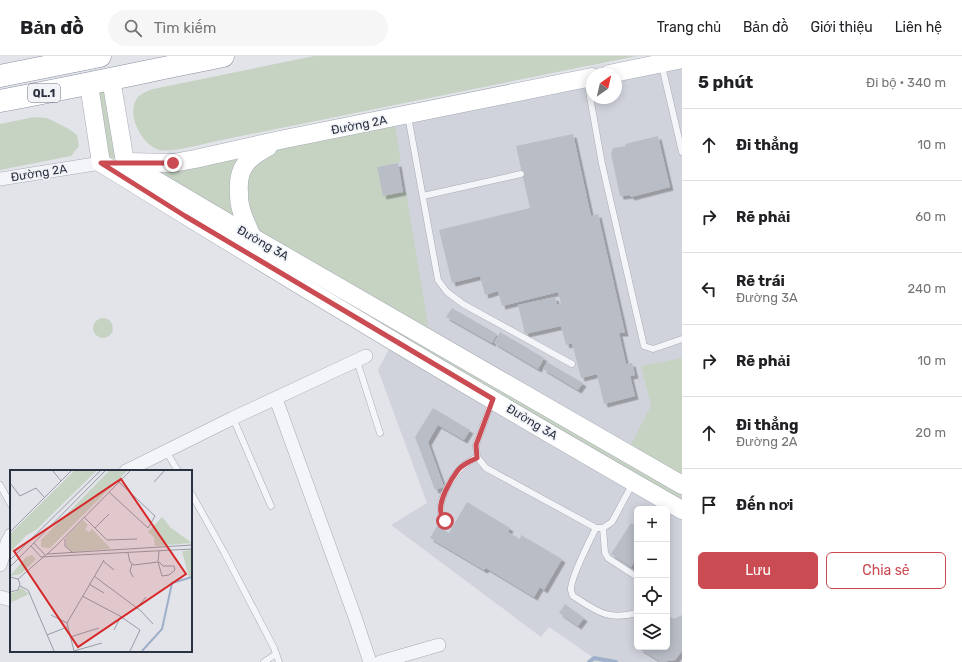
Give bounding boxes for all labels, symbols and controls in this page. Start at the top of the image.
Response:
search box [108,10,388,46]
text: Bản đồ [20,16,84,39]
icon: search [122,17,144,39]
text: Tìm kiếm [154,19,216,37]
text: Trang chủ [657,19,721,36]
text: Bản đồ [743,19,788,36]
text: Giới thiệu [810,19,873,36]
text: Liên hệ [895,19,942,36]
north arrow [586,68,622,104]
text: 5 phút [698,72,753,92]
text: Đi bộ · 340 m [866,75,946,90]
road number: QL.1 [28,84,60,102]
street label: Đường 2A [330,113,388,137]
icon: ahead [698,134,720,156]
text: Đi thẳng [736,136,798,154]
text: 10 m [917,137,946,152]
route end [164,154,182,172]
street label: Đường 2A [10,162,68,184]
icon: right [698,206,720,228]
text: Rẽ phải [736,208,790,226]
text: 60 m [915,209,946,224]
street label: Đường 3A [235,223,291,263]
text: Rẽ trái [736,272,785,290]
icon: left [698,278,720,300]
text: 240 m [907,281,946,296]
text: Đường 3A [736,290,798,305]
icon: right [698,350,720,372]
text: Rẽ phải [736,352,790,370]
text: 10 m [917,353,946,368]
street label: Đường 3A [504,401,560,443]
text: Đi thẳng [736,416,798,434]
icon: ahead [698,422,720,444]
text: 20 m [915,425,946,440]
text: Đường 2A [736,434,797,449]
inset map [10,470,192,652]
icon: arrive [698,494,720,516]
text: Đến nơi [736,496,793,514]
map controls [634,506,670,650]
button: + [634,506,670,542]
route start [436,512,454,530]
button: − [634,542,670,578]
button: Lưu [698,552,818,589]
button: Chia sẻ [826,552,946,589]
button: locate [634,578,670,614]
button: layers [634,614,670,650]

